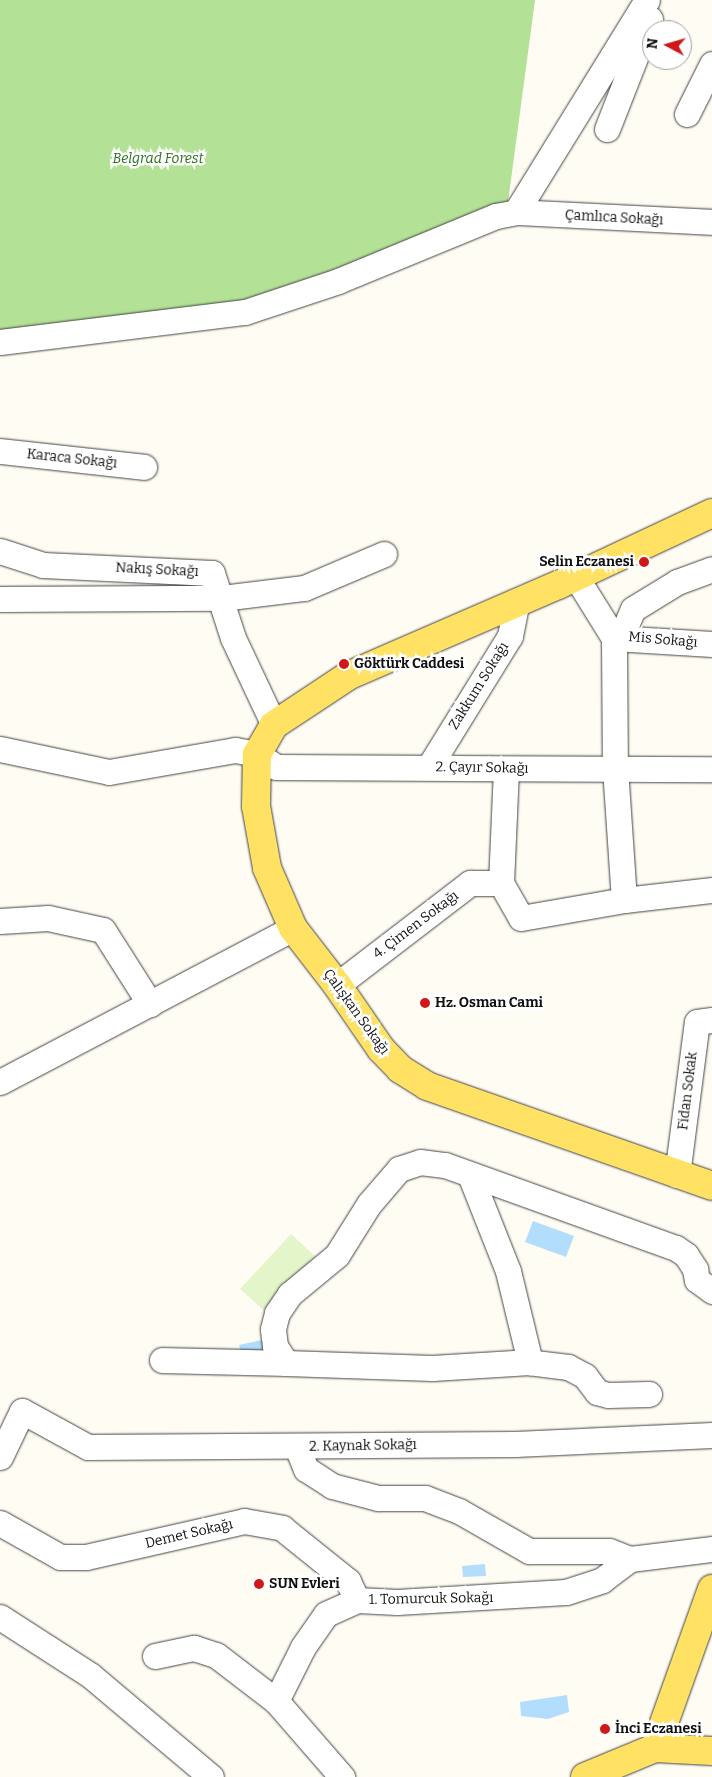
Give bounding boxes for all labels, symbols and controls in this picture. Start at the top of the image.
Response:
north arrow [642,20,692,70]
text: N [644,37,662,50]
park label: Belgrad Forest [112,151,204,167]
street label: Çamlıca Sokağı [564,207,664,229]
street label: Karaca Sokağı [26,446,118,472]
place label: Selin Eczanesi [539,554,634,570]
marker: Selin Eczanesi [638,556,650,568]
street label: Nakış Sokağı [115,559,199,581]
street label: Mis Sokağı [628,629,698,651]
street label: Zakkum Sokağı [445,639,513,733]
place label: Göktürk Caddesi [354,656,464,672]
marker: Göktürk Caddesi [338,658,350,670]
street label: 2. Çayır Sokağı [435,759,529,777]
street label: 4. Çimen Sokağı [370,887,462,963]
street label: Çalışkan Sokağı [319,966,393,1058]
place label: Hz. Osman Cami [435,995,543,1011]
marker: Hz. Osman Cami [419,997,431,1009]
street label: Fidan Sokak [675,1051,701,1131]
street label: 2. Kaynak Sokağı [309,1437,417,1455]
street label: Demet Sokağı [143,1516,235,1552]
place label: SUN Evleri [269,1576,340,1592]
marker: SUN Evleri [253,1578,265,1590]
street label: 1. Tomurcuk Sokağı [369,1590,493,1608]
place label: İnci Eczanesi [615,1721,702,1737]
marker: İnci Eczanesi [599,1723,611,1735]

